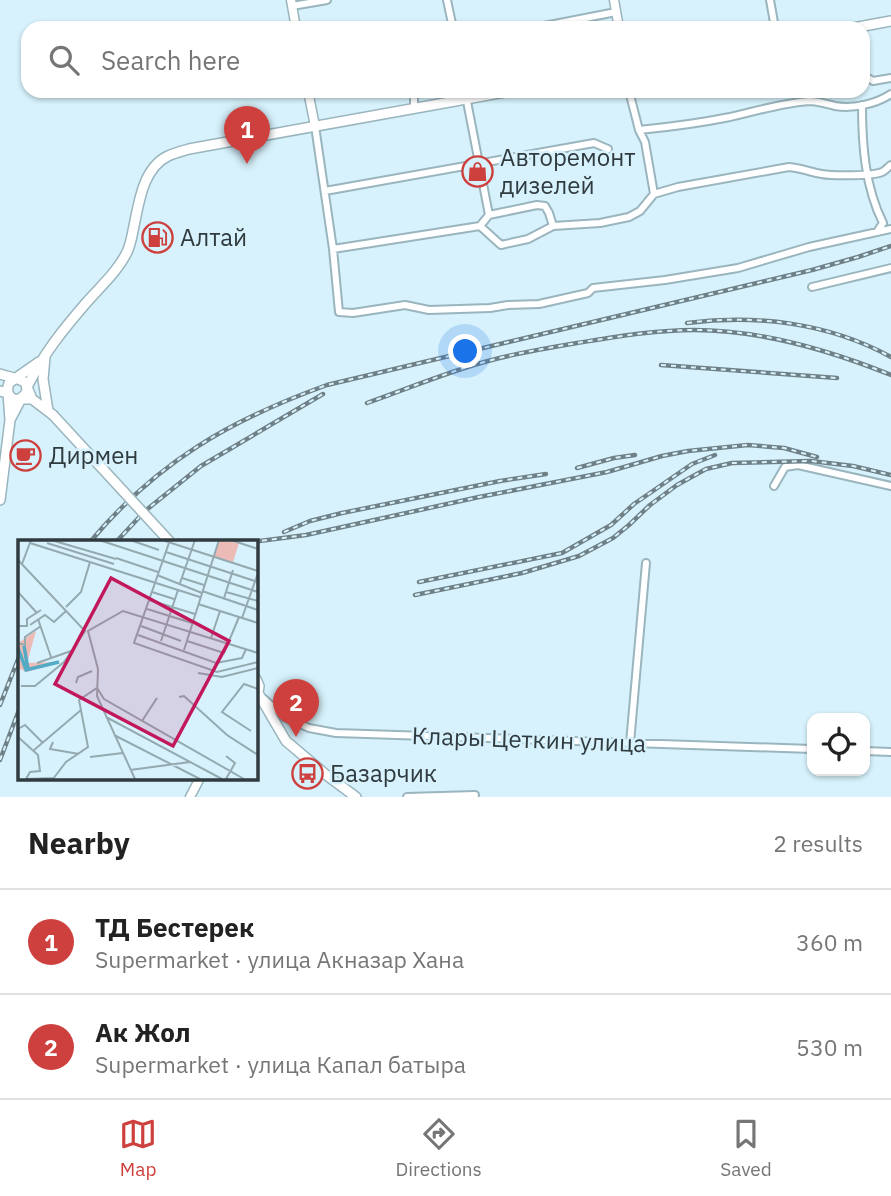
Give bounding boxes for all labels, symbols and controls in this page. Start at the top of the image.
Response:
search box [21,21,870,98]
icon: search [45,41,83,79]
text: Search here [101,43,240,77]
pin: 1 [224,106,270,164]
place label: Авторемонт дизелей [500,141,636,201]
shop icon: Авторемонт дизелей [460,154,494,188]
fuel station icon: Алтай [140,220,174,254]
place label: Алтай [180,221,247,253]
your location [448,334,482,368]
cafe icon: Дирмен [9,438,43,472]
place label: Дирмен [49,439,138,471]
inset map [18,540,257,780]
pin: 2 [273,679,319,737]
map controls [807,713,870,776]
button: locate [807,713,870,776]
street label: Клары Цеткин улица [411,719,647,759]
bus stop icon: Базарчик [290,756,324,790]
place label: Базарчик [330,757,437,789]
text: Nearby [28,823,130,862]
text: 2 results [773,828,863,858]
text: ТД Бестерек [95,910,254,944]
text: 1 [44,927,58,957]
text: 360 m [796,927,863,957]
text: Supermarket · улица Акназар Хана [95,944,464,974]
text: Ак Жол [95,1015,191,1049]
text: 2 [44,1032,58,1062]
text: 530 m [796,1032,863,1062]
text: Supermarket · улица Капал батыра [95,1049,466,1079]
tab: Map [119,1115,157,1181]
tab: Directions [395,1115,482,1181]
tab: Saved [720,1115,772,1181]

